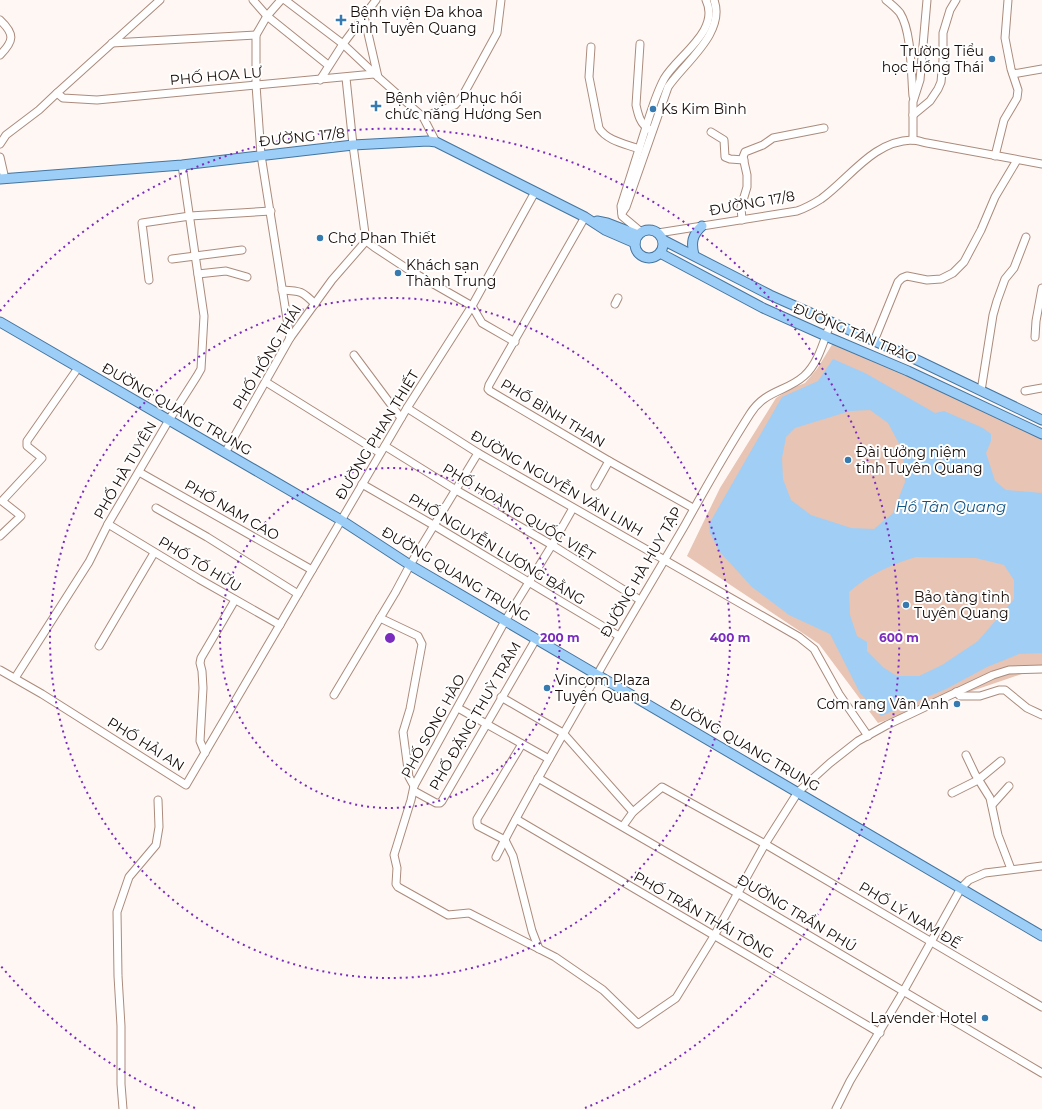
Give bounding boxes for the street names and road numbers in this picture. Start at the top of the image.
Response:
street label: PHỐ HOA LƯ [169,62,263,89]
street label: ĐƯỜNG 17/8 [258,124,346,150]
street label: ĐƯỜNG 17/8 [708,187,796,219]
street label: ĐƯỜNG TÂN TRÀO [790,299,920,367]
street label: PHỐ HỒNG THÁI [228,301,305,413]
street label: ĐƯỜNG QUANG TRUNG [99,359,255,459]
street label: ĐƯỜNG PHAN THIẾT [330,366,423,503]
street label: PHỐ BÌNH THAN [497,374,609,451]
street label: PHỐ HÀ TUYÊN [89,417,160,522]
street label: ĐƯỜNG NGUYỄN VĂN LINH [468,425,647,540]
street label: PHỐ HOÀNG QUỐC VIỆT [439,458,599,565]
street label: PHỐ NAM CAO [181,475,283,545]
street label: PHỐ NGUYỄN LƯƠNG BẰNG [406,488,589,609]
street label: ĐƯỜNG HÀ HUY TẬP [596,503,686,641]
street label: ĐƯỜNG QUANG TRUNG [378,522,534,626]
street label: PHỐ TỐ HỮU [155,531,245,596]
street label: PHỐ ĐẶNG THUỲ TRÂM [424,638,525,794]
street label: PHỐ SONG HÀO [396,670,469,781]
street label: ĐƯỜNG QUANG TRUNG [667,695,823,795]
street label: PHỐ HẢI AN [104,712,188,775]
street label: PHỐ TRẦN THÁI TÔNG [631,867,778,963]
street label: ĐƯỜNG TRẦN PHÚ [734,869,860,956]
street label: PHỐ LÝ NAM ĐẾ [856,877,965,953]

